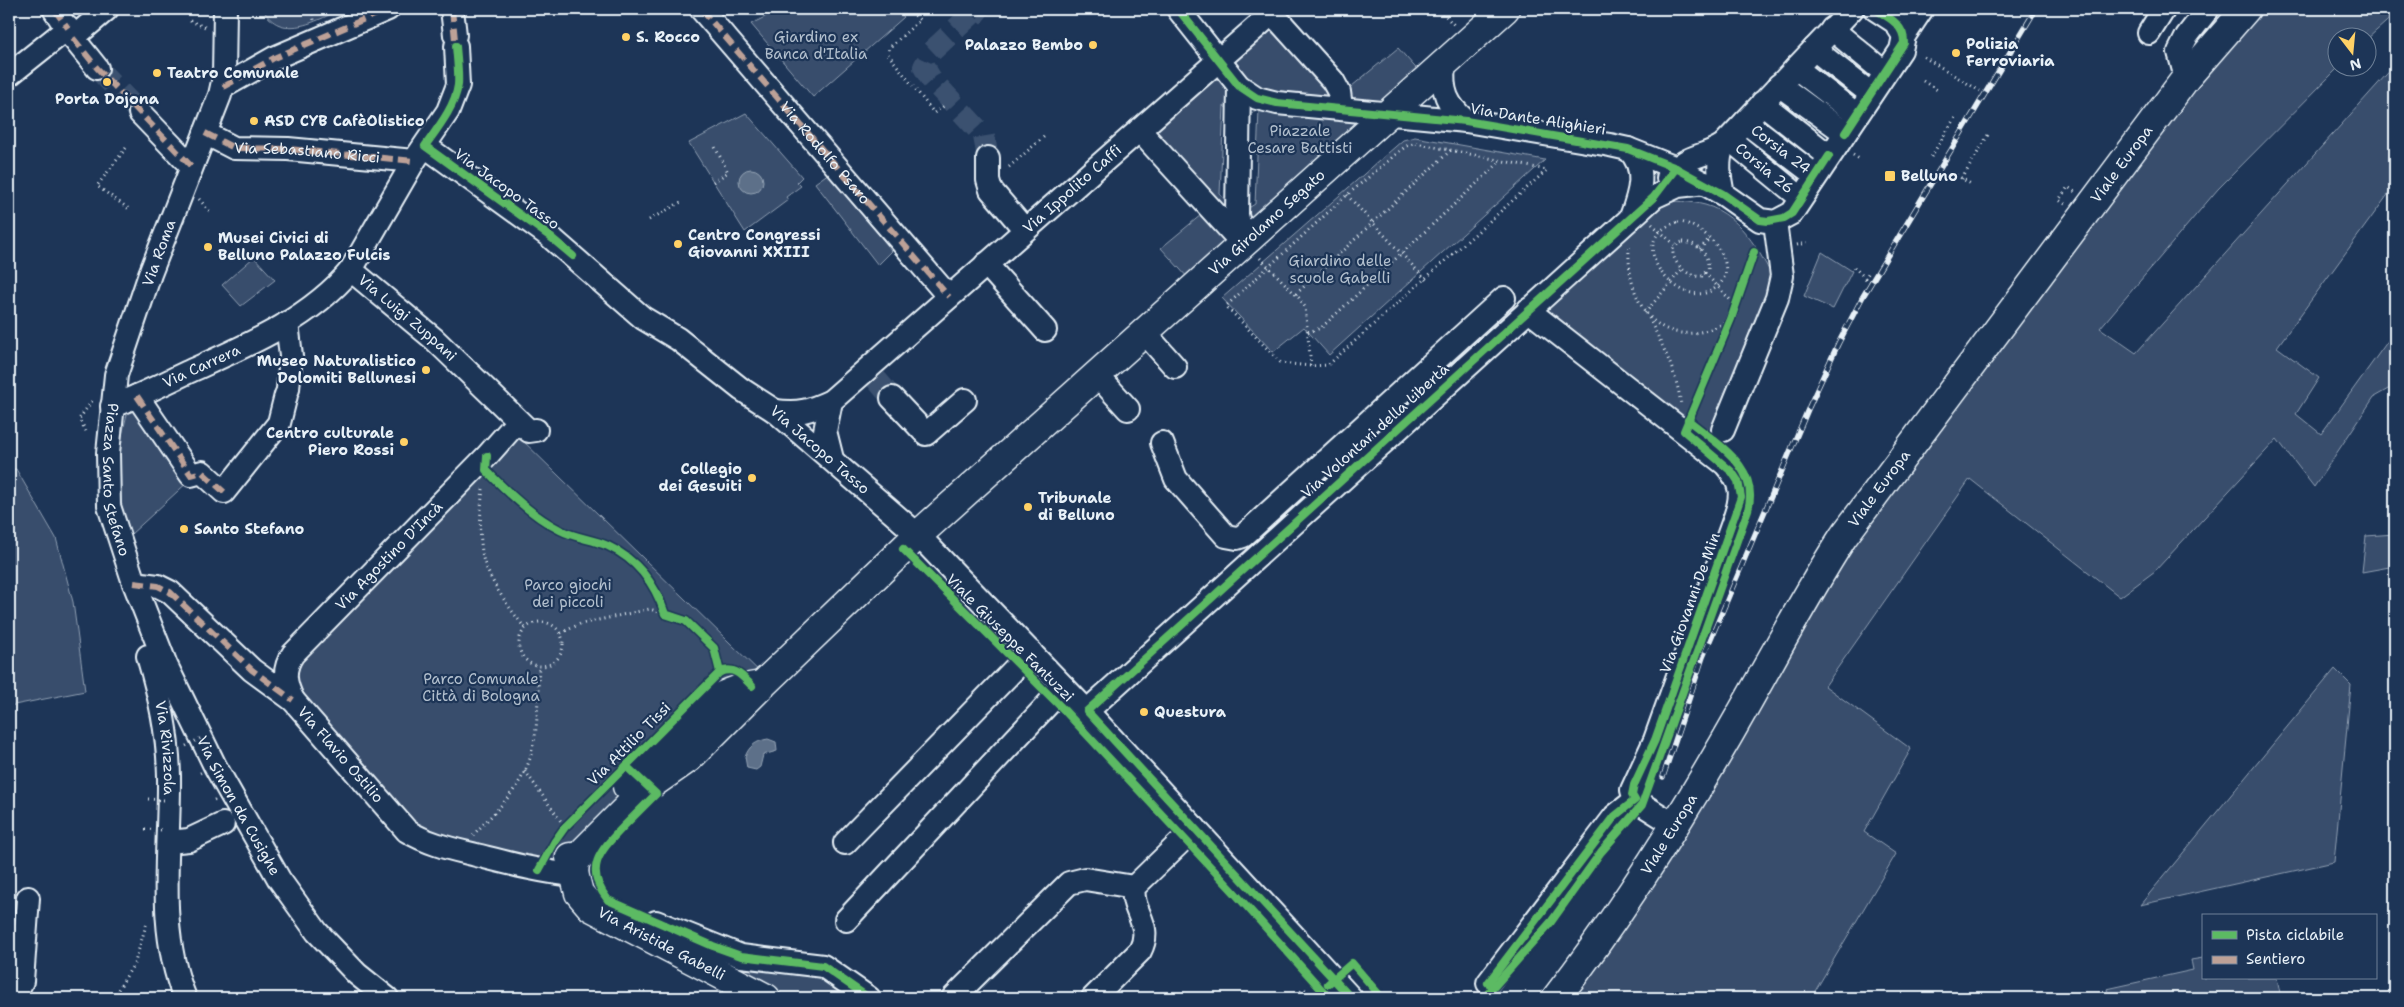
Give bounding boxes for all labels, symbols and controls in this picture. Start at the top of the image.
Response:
place label: S. Rocco [636,27,700,47]
park label: Giardino ex Banca d'Italia [765,27,868,64]
north arrow [2326,28,2376,78]
marker: S. Rocco [620,31,632,43]
place label: Polizia Ferroviaria [1966,34,2055,71]
place label: Palazzo Bembo [965,35,1083,55]
marker: Palazzo Bembo [1087,39,1099,51]
marker: Polizia Ferroviaria [1950,47,1962,59]
text: N [2348,54,2363,75]
place label: Teatro Comunale [167,63,299,83]
marker: Teatro Comunale [151,67,163,79]
marker: Porta Dojona [101,76,113,88]
place label: Porta Dojona [55,89,160,109]
street label: Via Rodolfo Psaro [775,97,875,209]
street label: Via Dante Alighieri [1469,98,1607,140]
place label: ASD CYB CafèOlistico [264,111,425,131]
marker: ASD CYB CafèOlistico [248,115,260,127]
street label: Corsia 24 [1747,120,1815,178]
park label: Piazzale Cesare Battisti [1247,121,1353,158]
street label: Viale Europa [2086,121,2158,207]
street label: Via Sebastiano Ricci [234,138,381,168]
street label: Corsia 26 [1731,138,1798,198]
street label: Via Ippolito Caffi [1019,140,1126,238]
street label: Via Jacopo Tasso [450,144,564,234]
street label: Via Girolamo Segato [1204,165,1329,280]
place label: Belluno [1901,166,1958,186]
marker: Belluno [1883,169,1897,183]
street label: Via Roma [138,216,181,289]
place label: Centro Congressi Giovanni XXIII [688,225,821,262]
place label: Musei Civici di Belluno Palazzo Fulcis [218,228,390,265]
marker: Centro Congressi Giovanni XXIII [672,238,684,250]
marker: Musei Civici di Belluno Palazzo Fulcis [202,241,214,253]
park label: Giardino delle scuole Gabelli [1289,251,1391,288]
street label: Via Luigi Zuppani [354,270,461,366]
street label: Via Carrera [159,339,244,393]
place label: Museo Naturalistico Dolomiti Bellunesi [257,351,416,388]
street label: Via Volontari della Libertà [1297,359,1454,503]
marker: Museo Naturalistico Dolomiti Bellunesi [420,364,432,376]
street label: Via Jacopo Tasso [766,401,874,499]
street label: Piazza Santo Stefano [98,402,135,559]
place label: Centro culturale Piero Rossi [266,423,394,460]
marker: Centro culturale Piero Rossi [398,436,410,448]
street label: Viale Europa [1844,445,1915,531]
place label: Collegio dei Gesuiti [659,459,742,496]
marker: Collegio dei Gesuiti [746,472,758,484]
place label: Tribunale di Belluno [1038,488,1115,525]
street label: Via Agostino D'Incà [331,497,448,615]
marker: Tribunale di Belluno [1022,501,1034,513]
place label: Santo Stefano [194,519,305,539]
marker: Santo Stefano [178,523,190,535]
street label: Via Giovanni De Min [1655,530,1725,676]
street label: Viale Giuseppe Fantuzzi [942,570,1078,706]
park label: Parco giochi dei piccoli [524,575,612,612]
park label: Parco Comunale Città di Bologna [422,669,541,706]
street label: Via Attilio Tissi [583,698,675,790]
street label: Via Rivizzola [150,699,179,796]
street label: Via Flavio Ostilio [293,702,388,807]
place label: Questura [1154,702,1227,722]
marker: Questura [1138,706,1150,718]
street label: Via Simon da Cusighe [192,733,285,879]
street label: Viale Europa [1636,789,1702,879]
street label: Via Aristide Gabelli [594,902,729,985]
legend [2202,914,2376,980]
text: Pista ciclabile [2246,925,2344,945]
text: Sentiero [2246,949,2305,969]

